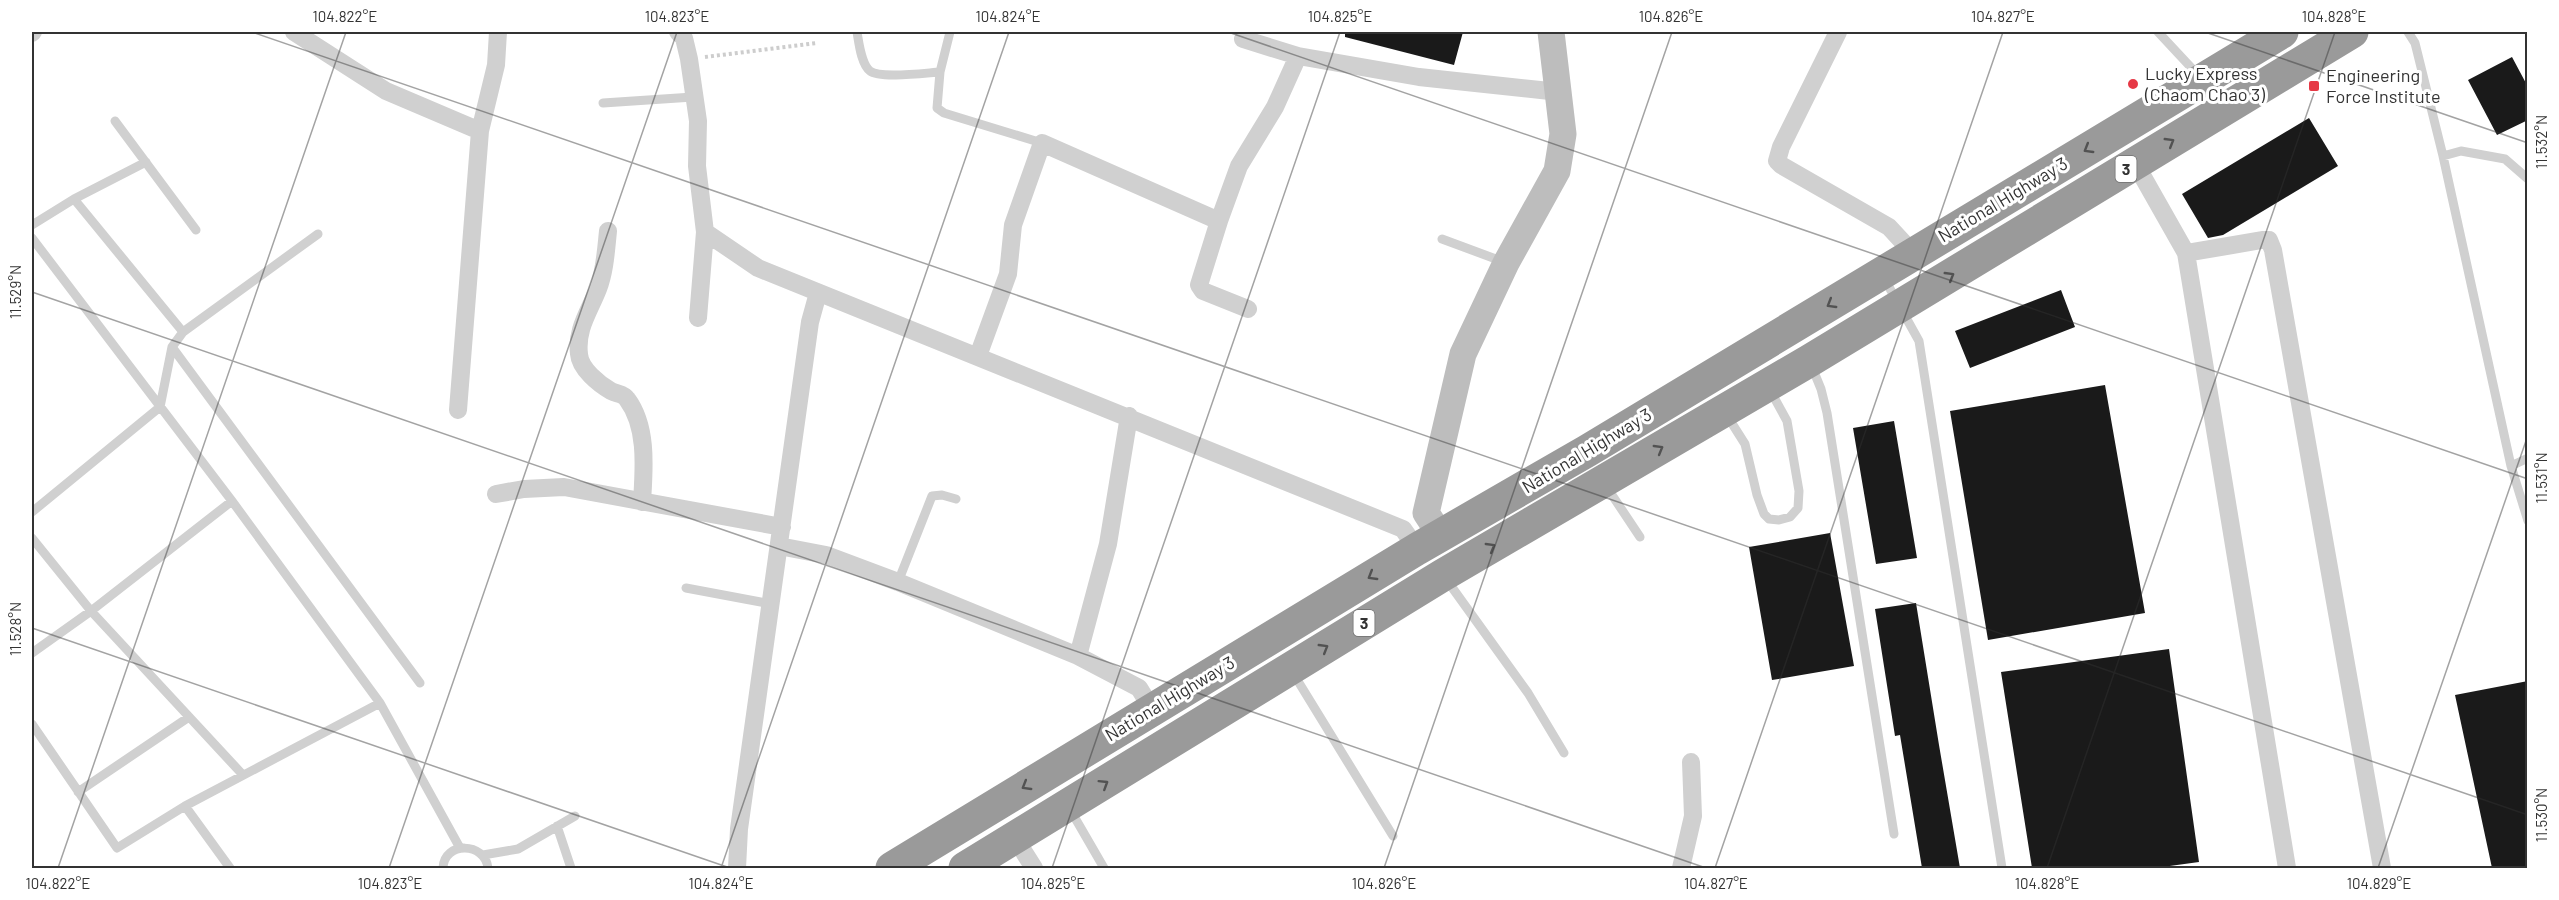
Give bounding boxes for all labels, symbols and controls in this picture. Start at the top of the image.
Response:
text: 104.822°E [313,7,377,25]
text: 104.823°E [645,7,709,25]
text: 104.824°E [975,7,1041,25]
text: 104.825°E [1308,7,1372,25]
text: 104.826°E [1639,7,1703,25]
text: 104.827°E [1971,7,2035,25]
text: 104.828°E [2302,7,2366,25]
place label: Lucky Express (Chaom Chao 3) [2144,62,2265,105]
place label: Engineering Force Institute [2326,64,2441,107]
marker: Lucky Express (Chaom Chao 3) [2126,77,2140,91]
marker: Engineering Force Institute [2307,79,2321,93]
text: 11.532°N [2532,115,2550,169]
one-way arrow [2164,138,2174,149]
one-way arrow [2084,141,2094,153]
street label: National Highway 3 [1934,152,2071,247]
road number: 3 [2116,156,2136,182]
text: 11.529°N [6,265,24,319]
one-way arrow [1944,272,1954,284]
one-way arrow [1827,297,1837,308]
street label: National Highway 3 [1518,403,1655,498]
one-way arrow [1653,445,1663,456]
text: 11.531°N [2532,452,2550,504]
one-way arrow [1485,543,1495,554]
one-way arrow [1368,569,1378,581]
text: 11.528°N [6,602,24,656]
road number: 3 [1354,610,1374,636]
one-way arrow [1318,643,1328,655]
street label: National Highway 3 [1101,651,1238,746]
one-way arrow [1022,779,1032,791]
one-way arrow [1098,780,1109,791]
text: 11.530°N [2532,788,2550,842]
text: 104.822°E [26,874,90,892]
text: 104.823°E [358,874,422,892]
text: 104.824°E [688,874,754,892]
text: 104.825°E [1021,874,1085,892]
text: 104.826°E [1352,874,1416,892]
text: 104.827°E [1684,874,1748,892]
text: 104.828°E [2015,874,2079,892]
text: 104.829°E [2347,874,2411,892]

